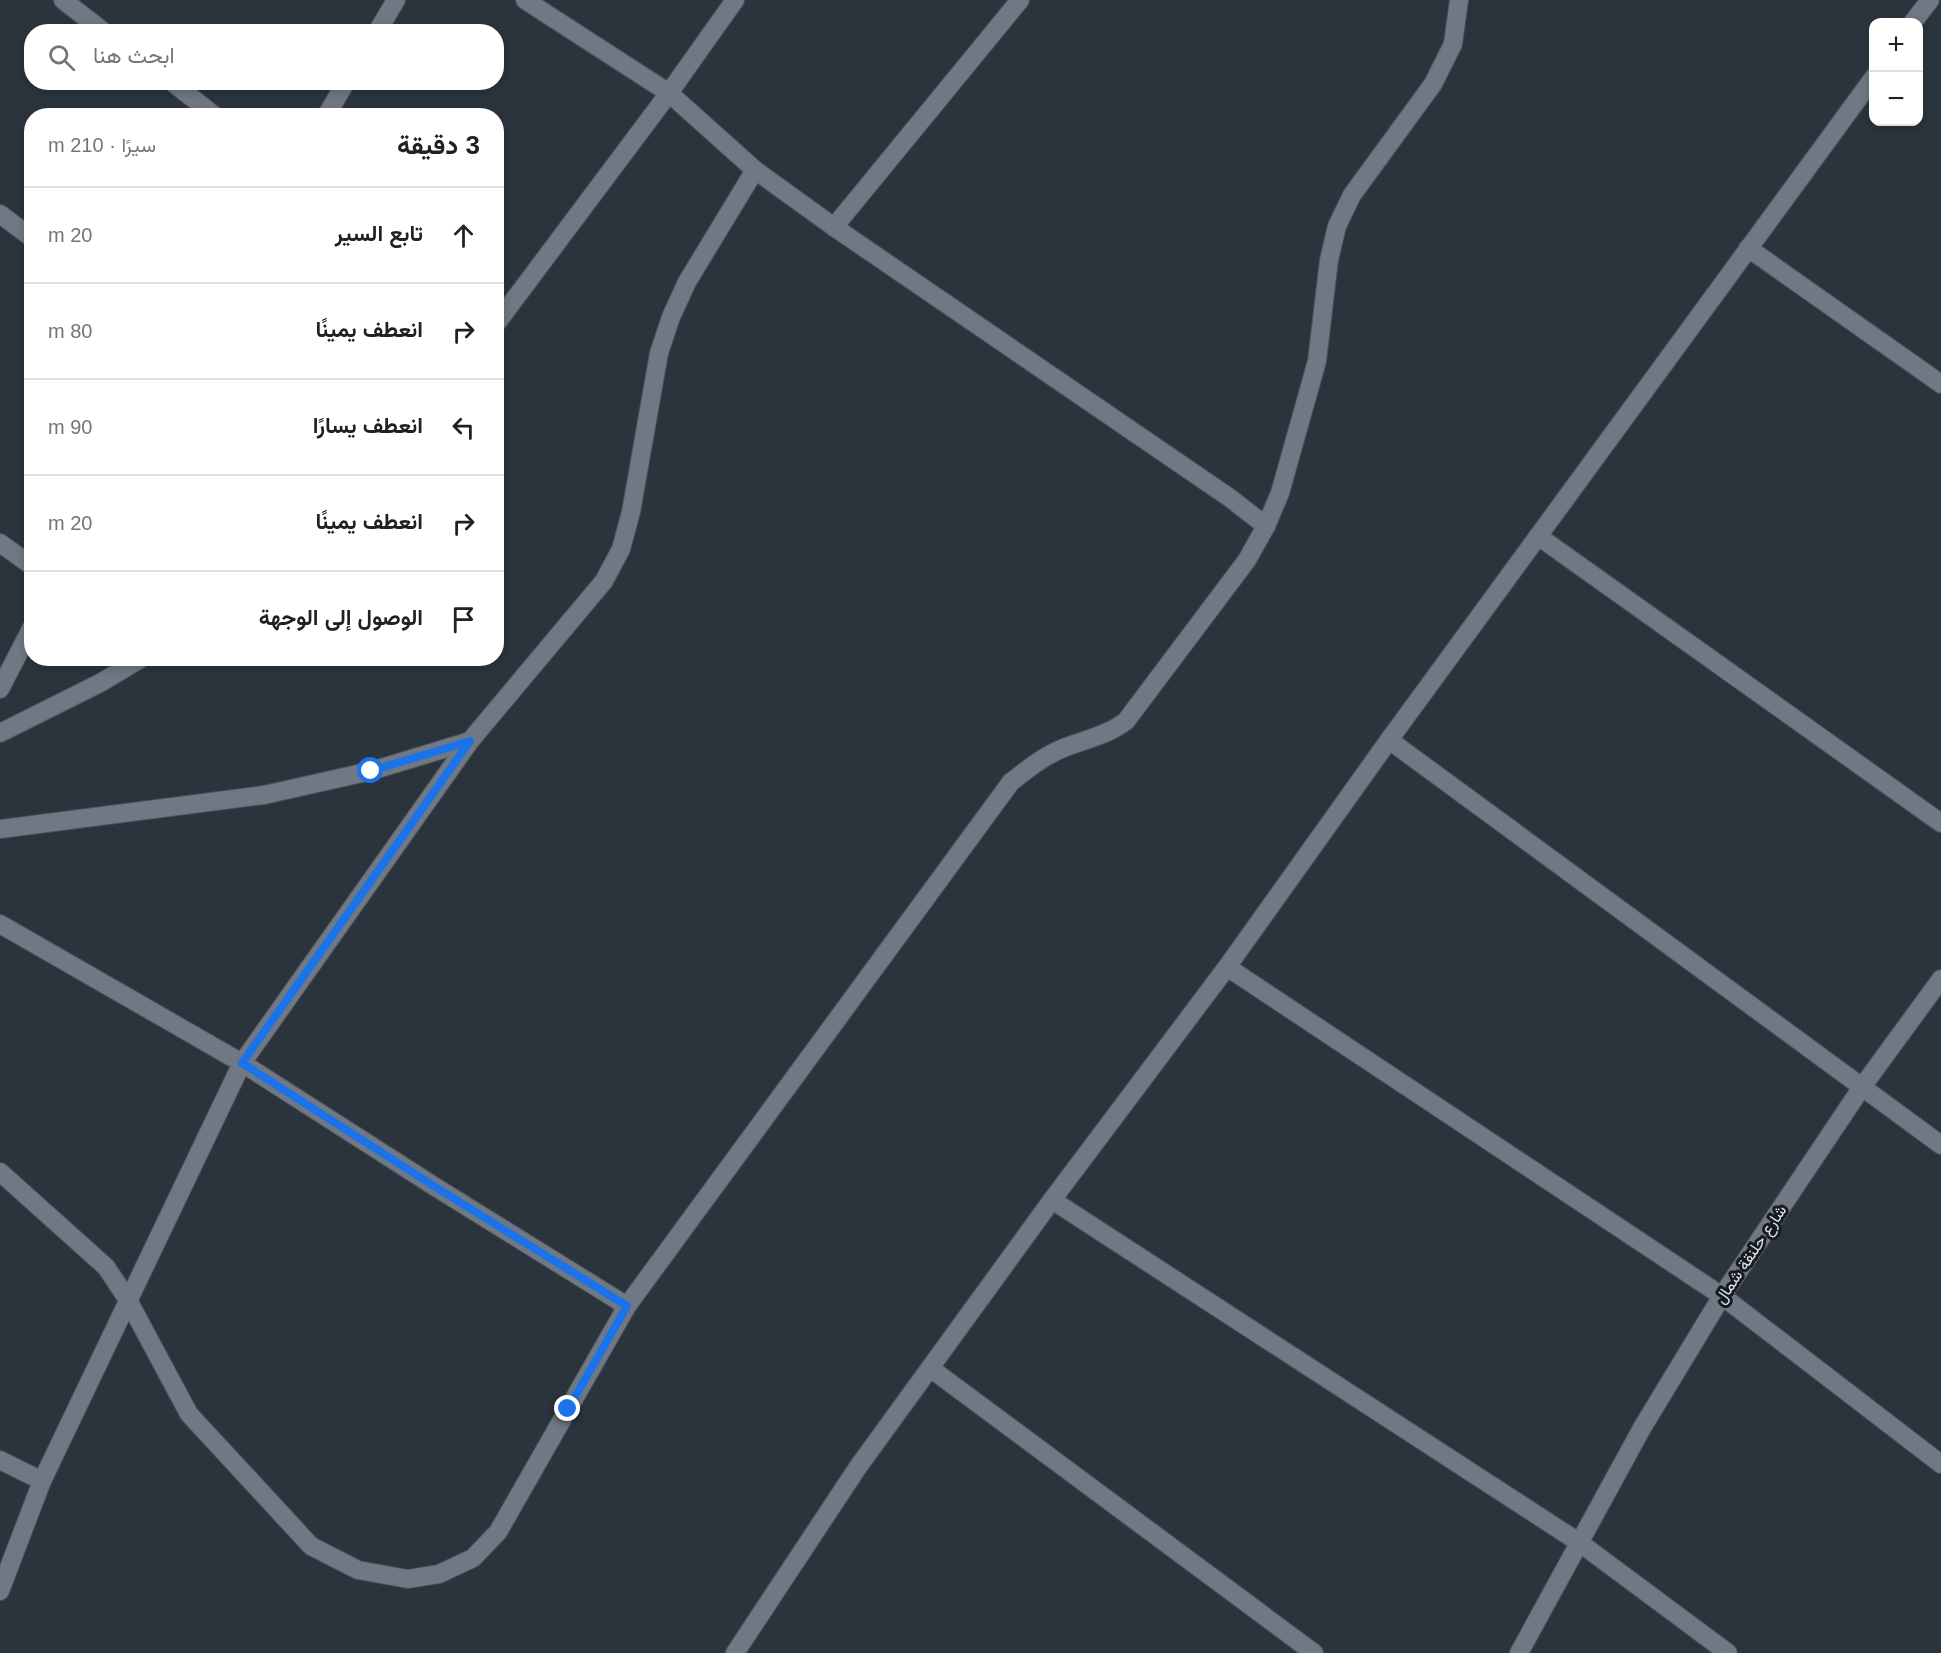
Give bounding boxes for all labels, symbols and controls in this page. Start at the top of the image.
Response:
map controls [1869,18,1923,126]
button: + [1869,18,1923,72]
search box [24,24,504,90]
icon: search [45,41,78,74]
text: ابحث هنا [93,43,175,68]
button: − [1869,72,1923,126]
text: 3 دقيقة [397,130,480,160]
text: سيرًا · 210 m [48,134,156,156]
icon: ahead [447,219,480,252]
text: تابع السير [335,221,423,246]
text: 20 m [48,224,92,246]
icon: right [447,315,480,348]
text: انعطف يمينًا [315,317,423,342]
text: 80 m [48,320,92,342]
icon: left [447,411,480,444]
text: انعطف يسارًا [313,413,423,438]
text: 90 m [48,416,92,438]
icon: right [447,507,480,540]
text: انعطف يمينًا [315,509,423,534]
text: 20 m [48,512,92,534]
icon: arrive [447,603,480,636]
text: الوصول إلى الوجهة [259,605,423,630]
route start [357,757,383,783]
street label: شارع حلنقة شمال [1711,1202,1792,1308]
route end [554,1395,580,1421]

